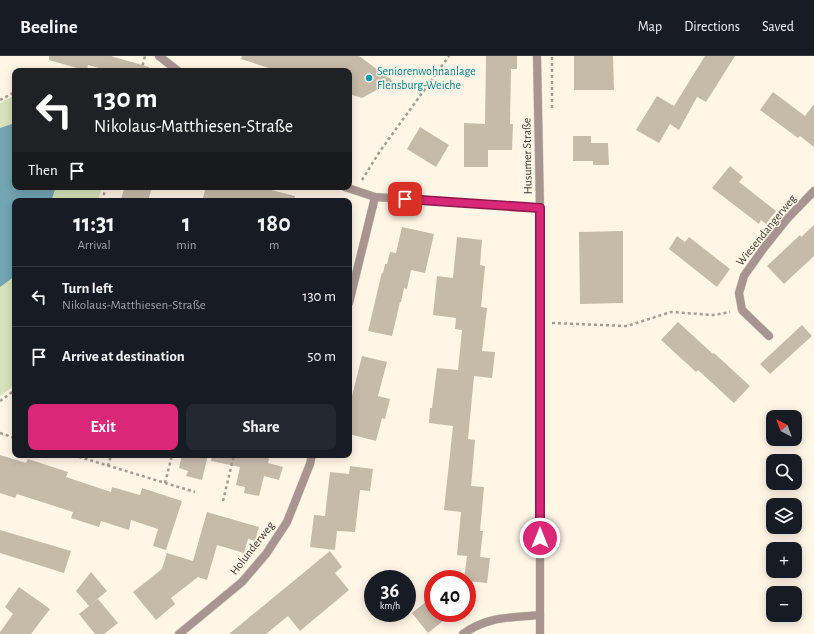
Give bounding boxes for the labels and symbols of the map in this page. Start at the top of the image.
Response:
place label: Seniorenwohnanlage Flensburg-Weiche [377,65,476,91]
marker: Seniorenwohnanlage Flensburg-Weiche [364,73,374,83]
street label: Husumer Straße [520,118,534,194]
pin [388,182,422,216]
street label: Wiesendangerweg [734,192,798,268]
north arrow [766,410,802,446]
position arrow [519,517,561,559]
street label: Holunderweg [228,519,277,577]
speed limit sign: 40 [424,570,476,622]

